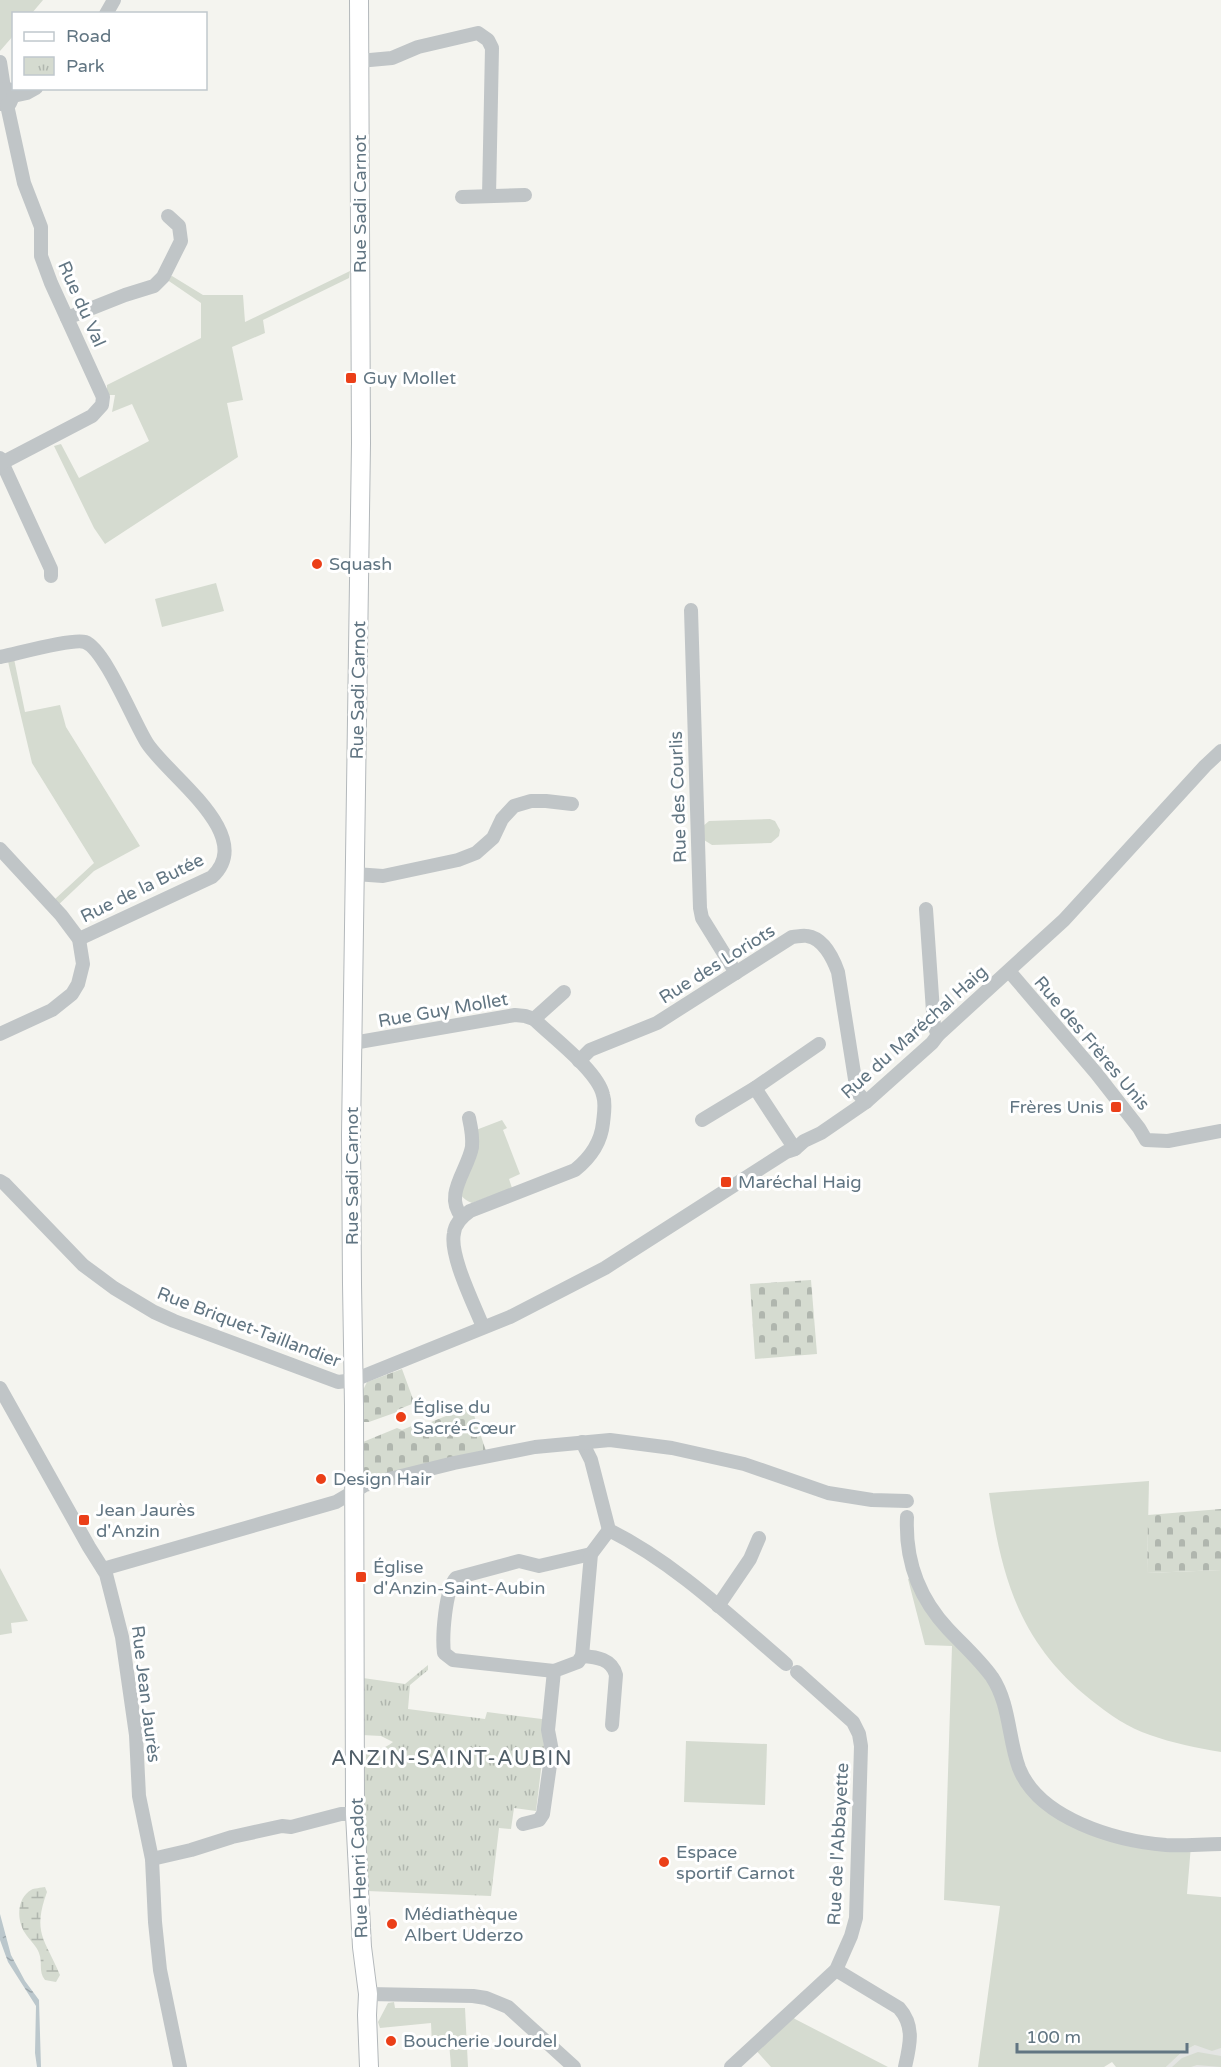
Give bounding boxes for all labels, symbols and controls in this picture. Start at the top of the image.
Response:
legend [12,12,207,90]
text: Road [66,25,111,47]
text: Park [66,55,105,77]
street label: Rue Sadi Carnot [349,135,371,273]
street label: Rue du Val [53,258,111,350]
place label: Guy Mollet [363,367,456,389]
marker: Guy Mollet [344,371,358,385]
place label: Squash [329,553,392,575]
marker: Squash [310,557,324,571]
street label: Rue Sadi Carnot [346,620,370,759]
street label: Rue des Courlis [665,731,691,863]
street label: Rue de la Butée [77,849,207,927]
street label: Rue des Loriots [655,920,779,1008]
street label: Rue du Maréchal Haig [836,960,992,1104]
street label: Rue des Frères Unis [1030,972,1154,1114]
street label: Rue Guy Mollet [376,988,510,1032]
place label: Frères Unis [1009,1096,1104,1118]
marker: Frères Unis [1109,1100,1123,1114]
street label: Rue Sadi Carnot [341,1107,363,1245]
place label: Maréchal Haig [738,1171,862,1193]
marker: Maréchal Haig [719,1175,733,1189]
street label: Rue Briquet-Taillandier [154,1282,344,1372]
place label: Église du Sacré-Cœur [413,1396,516,1439]
marker: Église du Sacré-Cœur [394,1410,408,1424]
place label: Design Hair [333,1468,432,1490]
marker: Design Hair [314,1472,328,1486]
place label: Jean Jaurès d'Anzin [96,1499,195,1542]
marker: Jean Jaurès d'Anzin [77,1513,91,1527]
place label: Église d'Anzin-Saint-Aubin [373,1556,545,1599]
marker: Église d'Anzin-Saint-Aubin [354,1570,368,1584]
street label: Rue Jean Jaurès [127,1624,165,1764]
district label: ANZIN-SAINT-AUBIN [331,1746,573,1771]
street label: Rue de l'Abbayette [823,1762,853,1926]
street label: Rue Henri Cadot [346,1797,372,1939]
place label: Espace sportif Carnot [676,1841,795,1884]
marker: Espace sportif Carnot [657,1855,671,1869]
place label: Médiathèque Albert Uderzo [404,1903,524,1946]
marker: Médiathèque Albert Uderzo [385,1917,399,1931]
scale bar [1017,2016,1186,2054]
text: 100 m [1026,2026,1081,2048]
place label: Boucherie Jourdel [403,2030,557,2052]
marker: Boucherie Jourdel [384,2034,398,2048]

